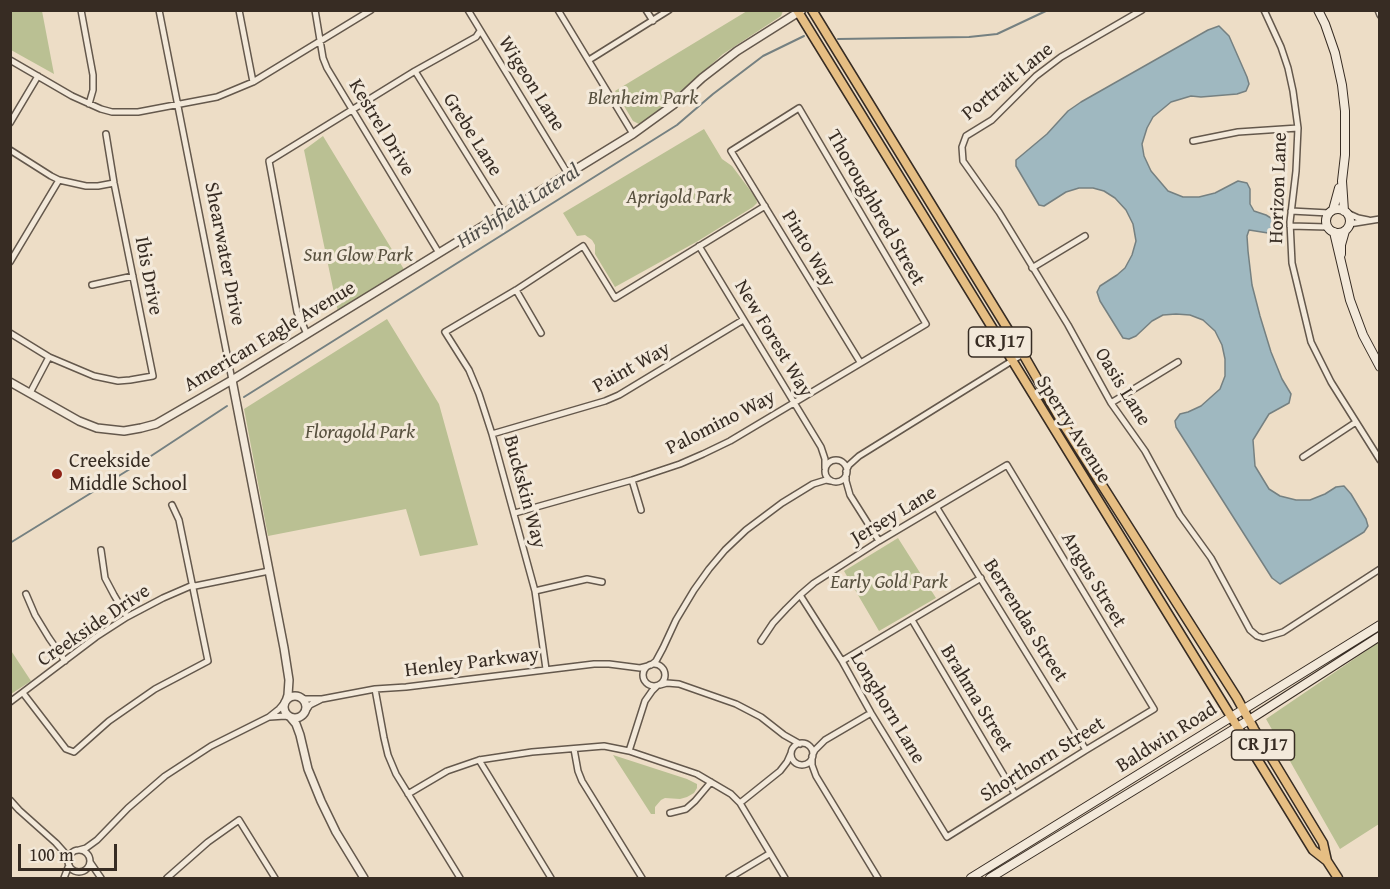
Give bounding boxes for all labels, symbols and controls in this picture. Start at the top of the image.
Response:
street label: Wigeon Lane [492,32,570,136]
street label: Portrait Lane [957,38,1059,126]
street label: Kestrel Drive [343,75,419,181]
park label: Blenheim Park [588,87,698,111]
street label: Grebe Lane [437,89,507,181]
street label: Thoroughbred Street [821,126,929,290]
street label: Horizon Lane [1265,132,1293,244]
water label: Hirshfield Lateral [453,159,585,255]
street label: Shearwater Drive [198,180,250,328]
park label: Aprigold Park [626,186,732,210]
street label: Pinto Way [776,206,840,292]
street label: Ibis Drive [129,235,167,317]
park label: Sun Glow Park [303,244,413,268]
street label: American Eagle Avenue [180,276,360,398]
street label: New Forest Way [729,276,817,402]
road number: CR J17 [968,327,1032,357]
street label: Paint Way [589,337,675,399]
street label: Oasis Lane [1089,344,1155,430]
street label: Sperry Avenue [1030,372,1116,488]
street label: Palomino Way [662,385,780,461]
park label: Floragold Park [305,421,415,445]
street label: Buckskin Way [497,433,551,551]
place label: Creekside Middle School [69,450,187,497]
marker: Creekside Middle School [50,467,64,481]
street label: Jersey Lane [847,481,941,551]
street label: Angus Street [1055,528,1131,632]
street label: Berrendas Street [978,555,1072,687]
park label: Early Gold Park [830,571,948,595]
street label: Creekside Drive [33,580,155,672]
street label: Brahma Street [935,641,1017,757]
street label: Henley Parkway [403,643,541,683]
street label: Longhorn Lane [844,648,930,768]
street label: Baldwin Road [1112,698,1222,778]
street label: Shorthorn Street [976,712,1110,808]
road number: CR J17 [1232,730,1294,760]
scale bar [21,832,120,870]
text: 100 m [29,841,74,868]

